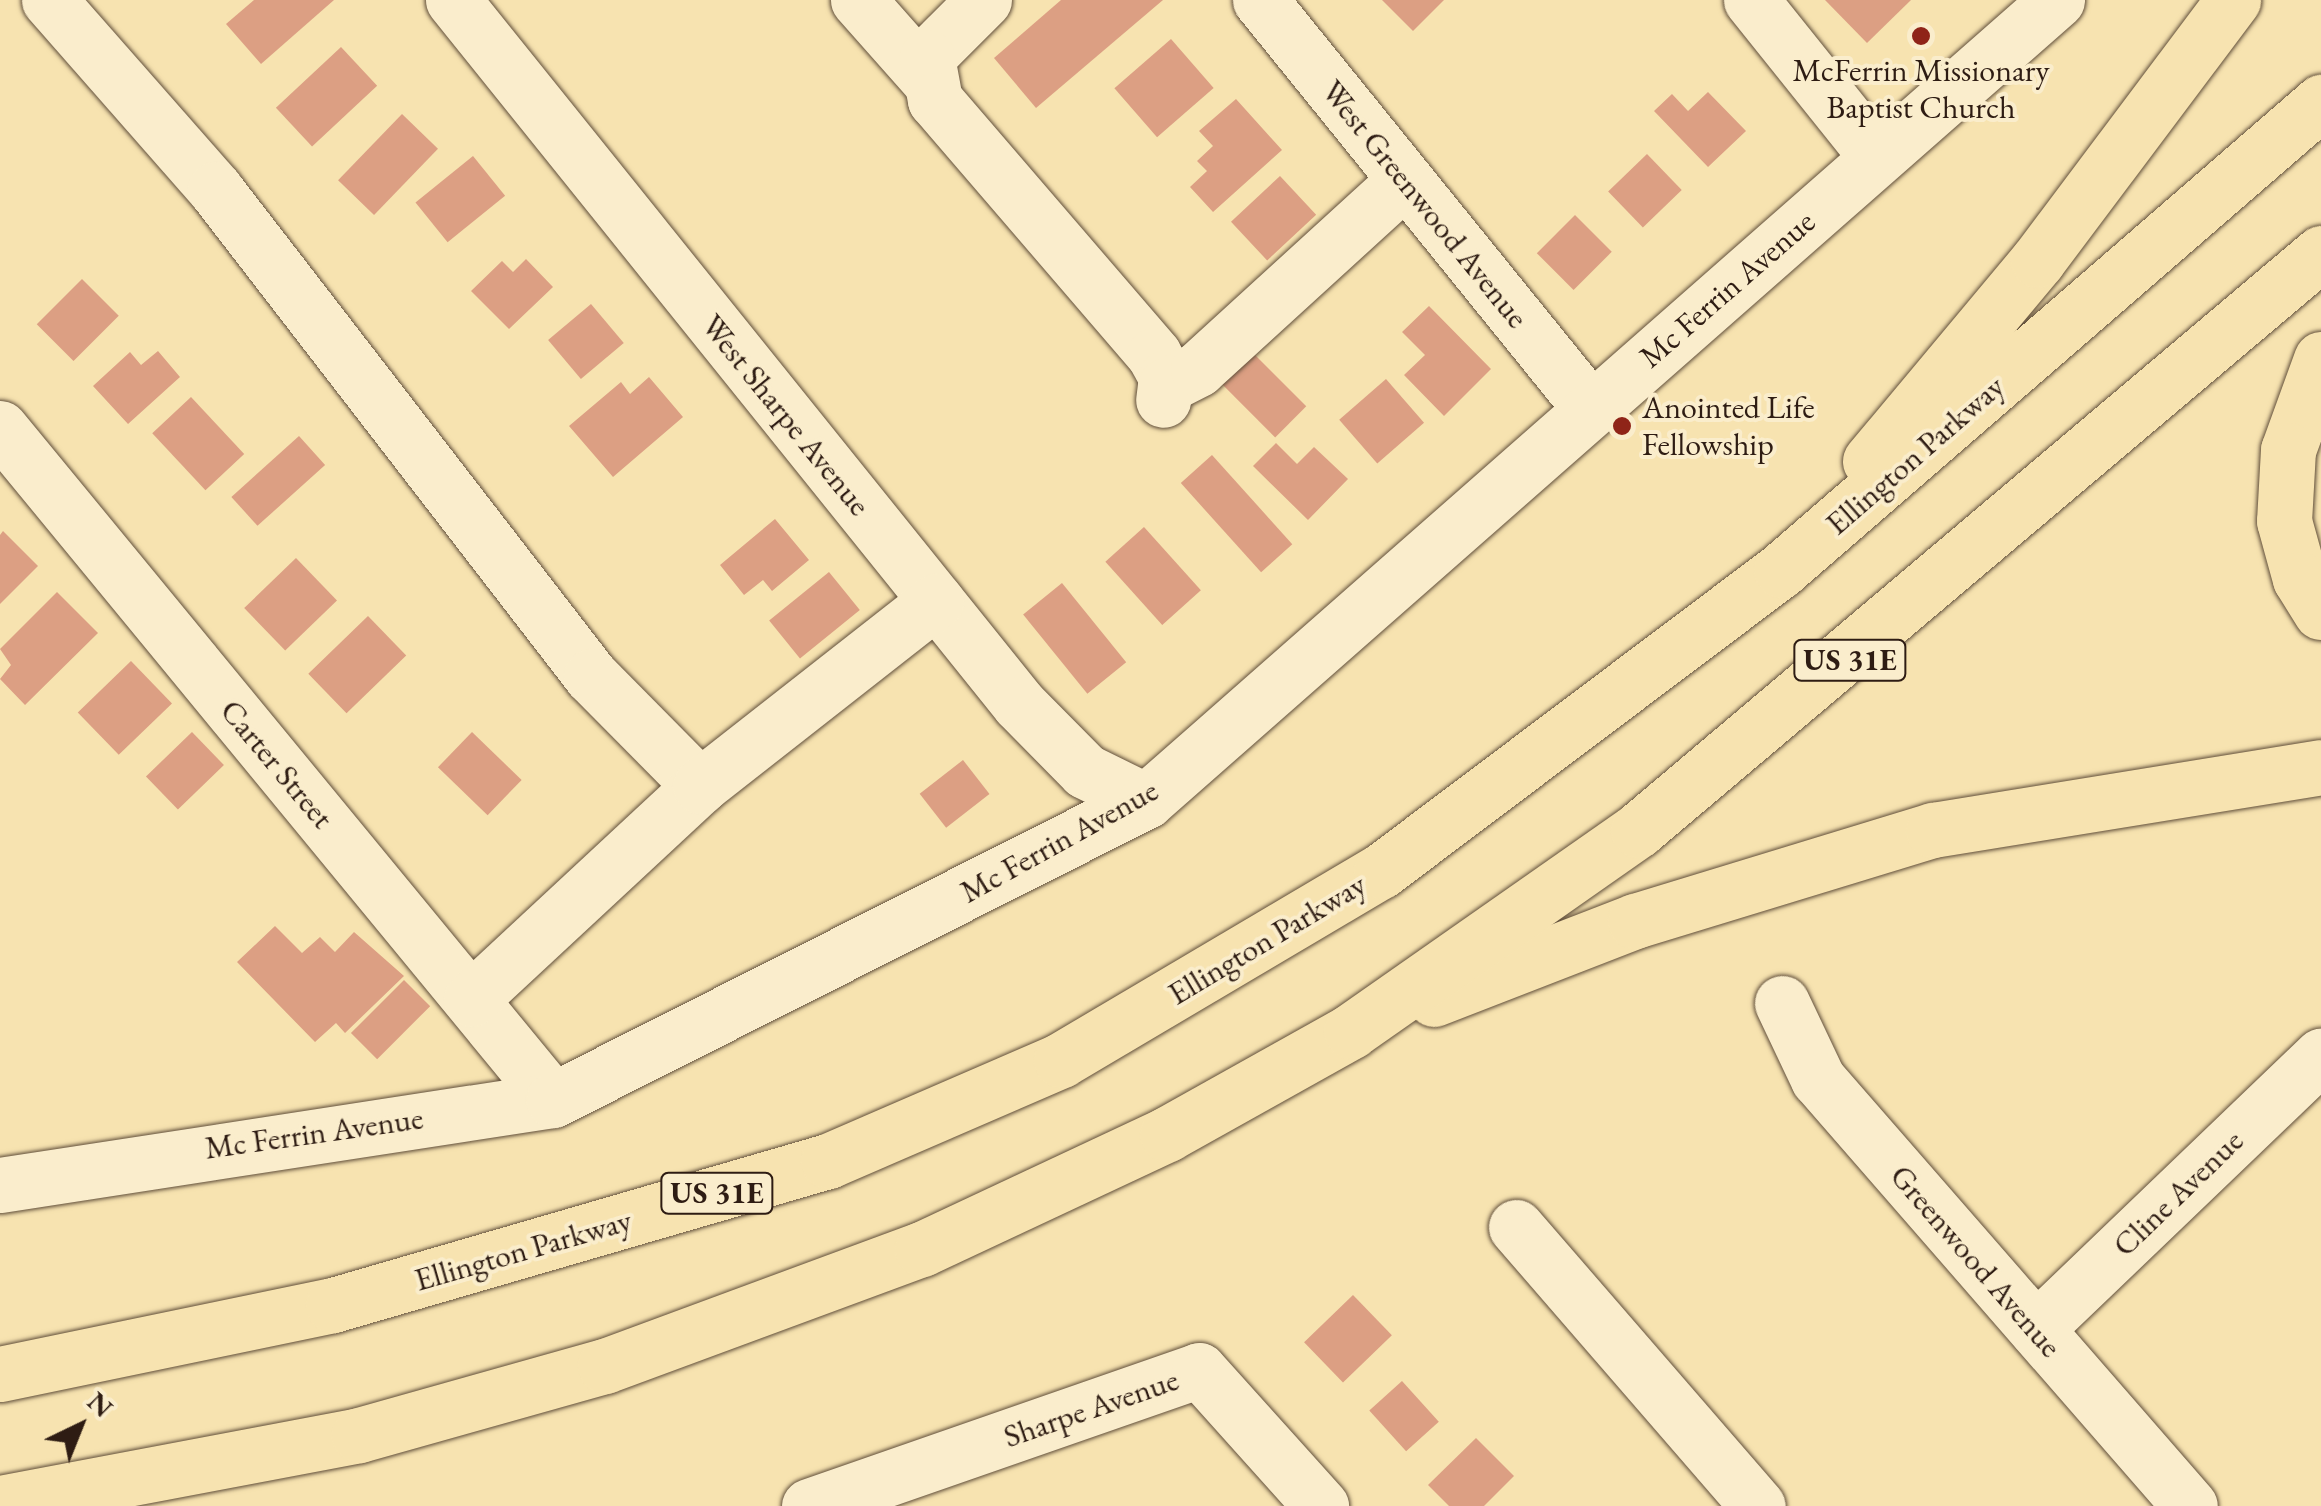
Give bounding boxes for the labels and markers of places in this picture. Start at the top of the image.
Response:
marker: McFerrin Missionary Baptist Church [1910,25,1932,47]
place label: McFerrin Missionary Baptist Church [1792,52,2050,127]
place label: Anointed Life Fellowship [1642,389,1815,464]
marker: Anointed Life Fellowship [1611,415,1633,437]

